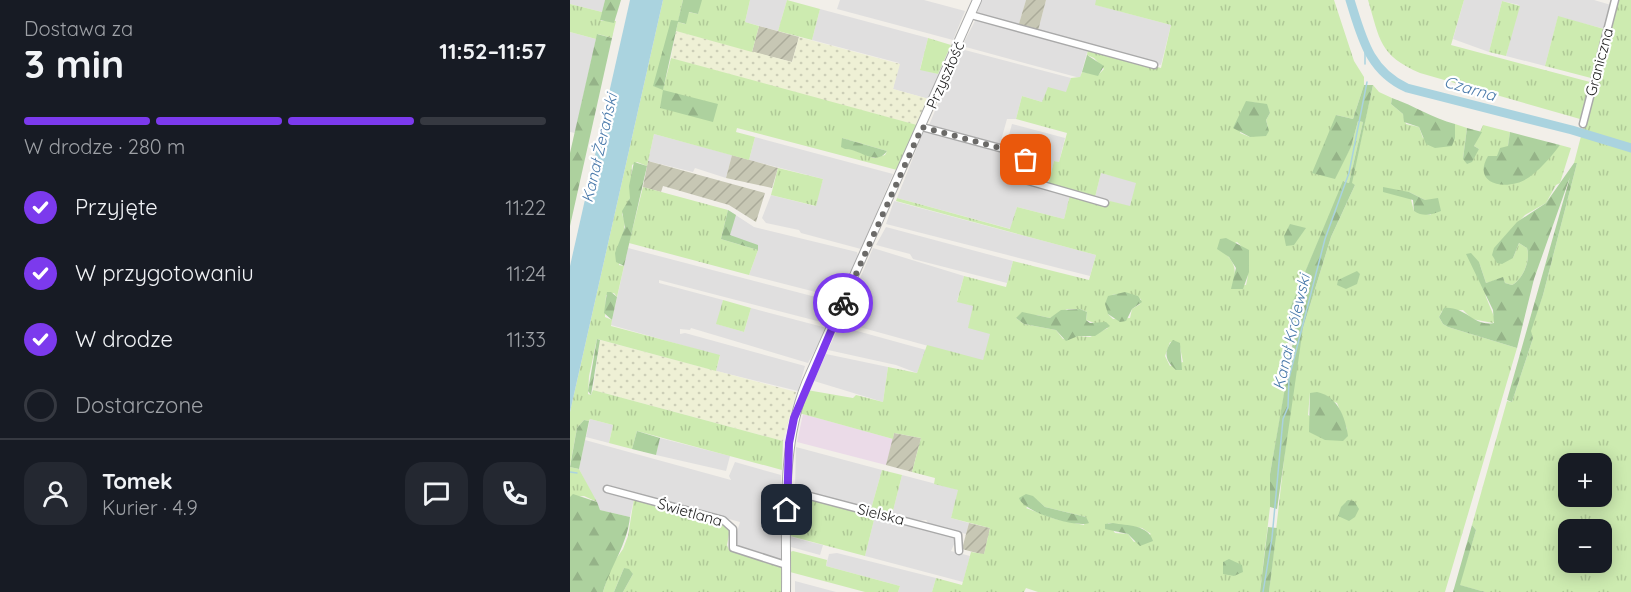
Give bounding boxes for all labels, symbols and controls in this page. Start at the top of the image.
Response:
text: Dostawa za [24,16,133,41]
street label: Graniczna [1581,26,1617,98]
text: 11:52–11:57 [439,37,546,65]
street label: Przyszłość [922,38,968,112]
text: 3 min [24,39,124,88]
water label: Czarna [1442,71,1499,105]
water label: Kanał Żerański [577,90,622,204]
text: W drodze · 280 m [24,134,185,159]
pin [1000,134,1051,185]
icon: bag [1009,143,1042,176]
icon: check [24,191,57,224]
text: Przyjęte [75,193,158,221]
text: 11:22 [505,195,546,220]
icon: check [24,257,57,290]
text: W przygotowaniu [75,259,254,287]
text: 11:24 [506,261,546,286]
water label: Kanał Królewski [1268,271,1314,392]
courier [813,273,873,333]
icon: bike [827,287,860,320]
icon: check [24,323,57,356]
text: W drodze [75,325,173,353]
text: 11:33 [507,327,546,352]
text: Dostarczone [75,391,204,419]
map controls [1558,453,1612,573]
button: + [1558,453,1612,507]
button: person [24,462,87,525]
button: chat [405,462,468,525]
button: phone [483,462,546,525]
text: Tomek [102,467,173,495]
pin [761,484,812,535]
icon: home [770,493,803,526]
street label: Świetlana [655,494,725,530]
text: Kurier · 4.9 [102,495,198,520]
street label: Sielska [856,499,906,529]
button: − [1558,519,1612,573]

